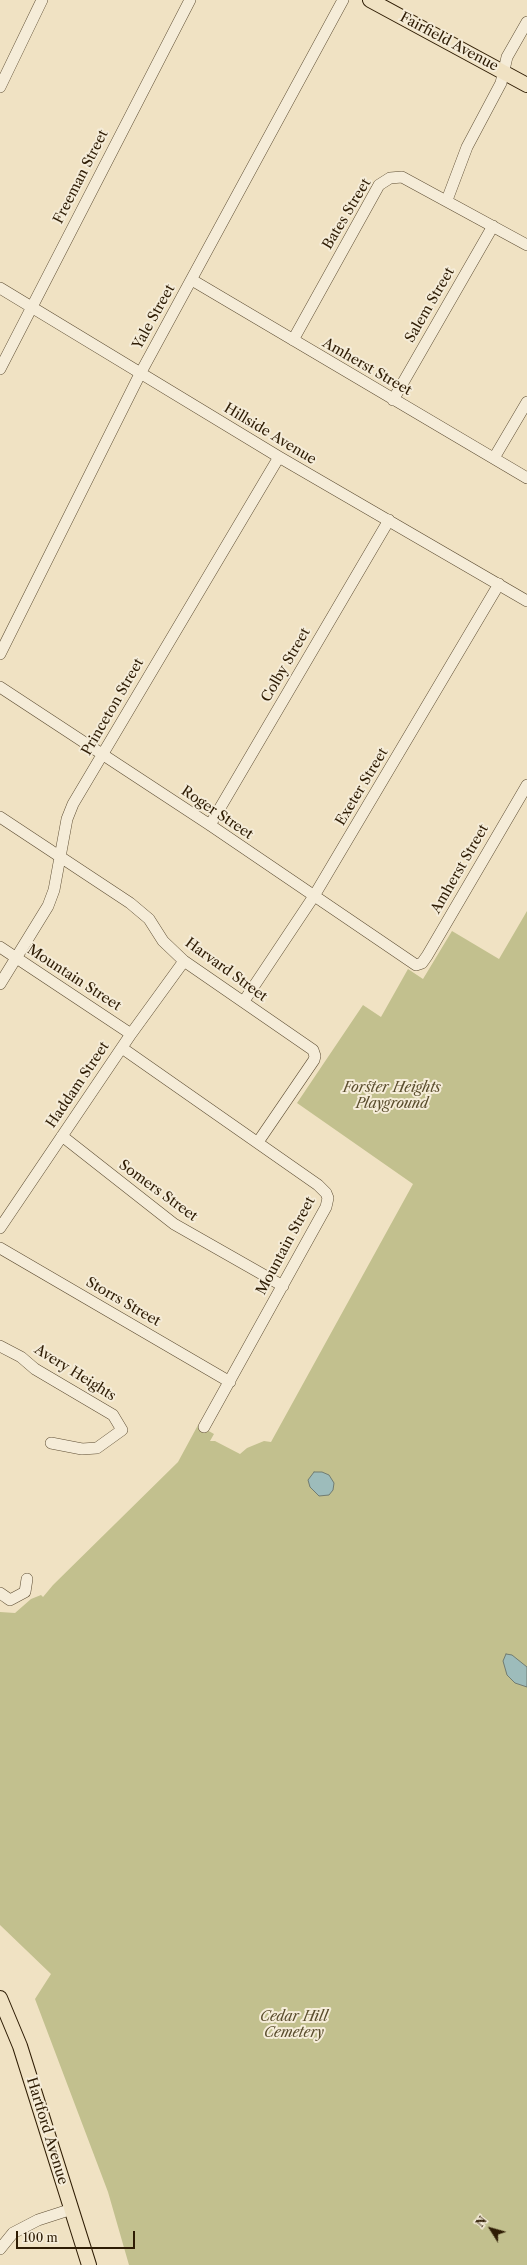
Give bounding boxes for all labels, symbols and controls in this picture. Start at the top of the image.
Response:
street label: Fairfield Avenue [397,9,501,75]
street label: Freeman Street [50,127,112,227]
street label: Bates Street [319,176,375,252]
street label: Salem Street [402,264,458,346]
street label: Yale Street [129,282,179,352]
street label: Amherst Street [319,335,415,399]
street label: Hillside Avenue [221,400,319,468]
street label: Colby Street [258,625,314,705]
street label: Princeton Street [78,656,148,758]
street label: Exeter Street [332,745,392,829]
street label: Roger Street [178,783,256,843]
street label: Amherst Street [428,821,492,917]
street label: Harvard Street [182,935,270,1005]
street label: Mountain Street [24,941,124,1015]
street label: Haddam Street [43,1039,113,1131]
park label: Forster Heights Playground [343,1080,441,1112]
street label: Somers Street [115,1157,201,1225]
street label: Mountain Street [253,1194,319,1298]
street label: Storrs Street [83,1274,163,1330]
street label: Avery Heights [31,1341,119,1405]
park label: Cedar Hill Cemetery [260,2009,328,2042]
street label: Hartford Avenue [23,2075,71,2187]
north arrow [471,2209,511,2249]
text: N [473,2214,490,2230]
scale bar [18,2223,137,2249]
text: 100 m [23,2230,58,2245]

